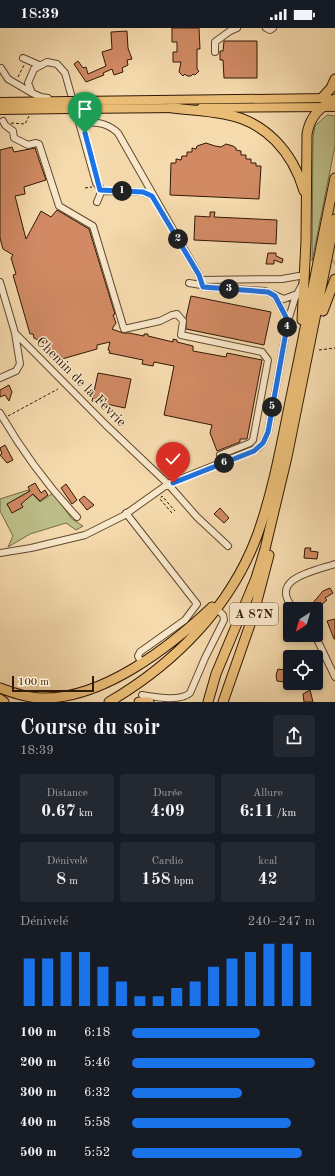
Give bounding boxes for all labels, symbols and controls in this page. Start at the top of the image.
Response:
text: 18:39 [20,7,59,22]
pin [68,92,102,133]
icon: arrive [74,98,96,120]
pin: 1 [112,181,132,201]
text: 1 [119,185,125,196]
pin: 2 [168,229,188,249]
text: 2 [175,233,181,244]
pin: 3 [219,279,239,299]
text: 3 [226,283,232,294]
pin: 4 [277,317,297,337]
text: 4 [284,321,290,332]
street label: Chemin de la Fevrie [33,334,129,430]
pin: 5 [262,397,282,417]
text: 5 [269,401,275,412]
pin [156,442,190,483]
icon: check [162,448,184,470]
pin: 6 [214,453,234,473]
text: 6 [221,457,227,468]
north arrow [283,602,323,642]
map controls [283,602,323,690]
road number: A 87N [230,603,278,625]
button: locate [283,650,323,690]
scale bar [12,674,94,693]
text: 100 m [18,677,49,688]
button: share [273,715,315,757]
text: Course du soir [20,717,160,739]
text: 18:39 [20,744,54,757]
text: Distance [46,788,88,799]
text: Durée [153,788,182,799]
text: Allure [253,788,283,799]
text: 0.67 [41,803,76,820]
text: 4:09 [150,803,185,820]
text: 6:11 [239,803,274,820]
text: km [76,808,93,819]
text: /km [274,808,296,819]
text: Dénivelé [47,856,88,867]
text: Cardio [152,856,183,867]
text: kcal [258,856,277,867]
text: 8 [56,871,66,888]
text: 158 [141,871,171,888]
text: 42 [258,871,278,888]
text: m [66,876,78,887]
text: bpm [171,876,194,887]
text: Dénivelé [20,915,68,928]
text: 240–247 m [248,915,315,928]
text: 100 m [20,1026,57,1039]
text: 6:18 [84,1026,110,1039]
text: 200 m [20,1056,57,1069]
text: 5:46 [84,1056,110,1069]
text: 300 m [20,1086,57,1099]
text: 6:32 [84,1086,110,1099]
text: 400 m [20,1116,57,1129]
text: 5:58 [84,1116,110,1129]
text: 500 m [20,1146,57,1159]
text: 5:52 [84,1146,110,1159]

